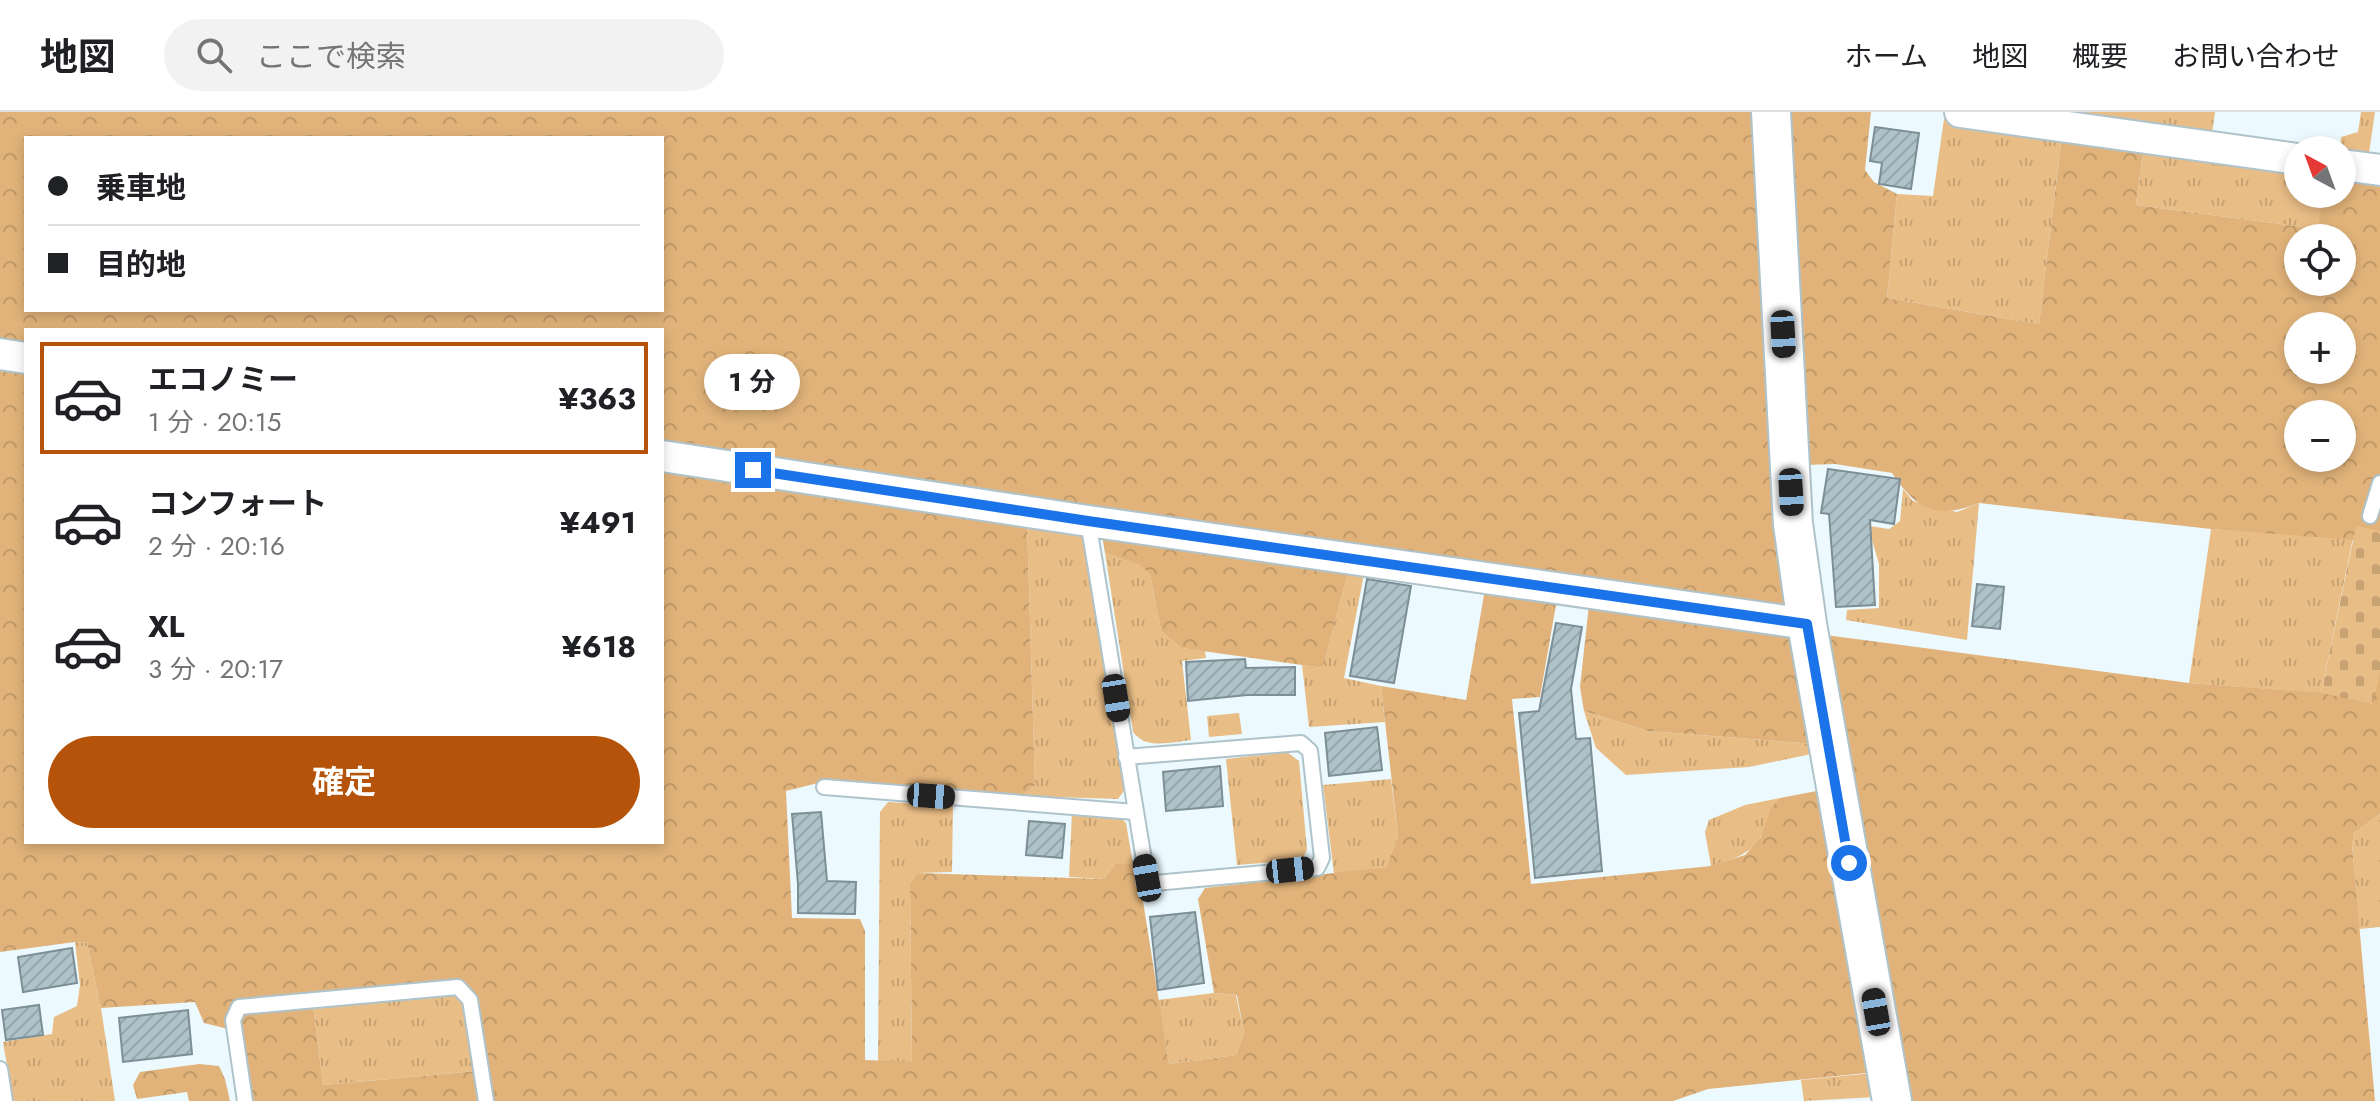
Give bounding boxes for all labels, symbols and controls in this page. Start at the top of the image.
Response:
search box [164,19,724,91]
text: 地図 [40,29,116,84]
icon: search [192,33,236,77]
text: ここで検索 [256,35,406,78]
text: ホーム [1845,36,1928,77]
text: 地図 [1972,36,2028,77]
text: 概要 [2072,36,2128,77]
text: お問い合わせ [2172,36,2340,77]
north arrow [2284,136,2356,208]
map controls [2284,136,2356,472]
text: 乗車地 [96,166,186,209]
button: locate [2284,224,2356,296]
text: 目的地 [96,243,186,286]
car [1770,309,1796,359]
button: + [2284,312,2356,384]
callout: 1 分 [705,354,801,410]
text: エコノミー [148,358,298,401]
icon: car [52,362,124,434]
text: 1 分 [728,363,776,401]
text: ¥363 [559,377,636,420]
button: − [2284,400,2356,472]
text: 1 分 · 20:15 [148,403,281,441]
route end [735,452,771,488]
car [1778,467,1804,517]
text: コンフォート [148,482,327,525]
icon: car [52,486,124,558]
text: ¥491 [560,501,636,544]
text: 2 分 · 20:16 [148,527,285,565]
text: XL [148,605,184,648]
icon: car [52,610,124,682]
text: ¥618 [562,625,636,668]
text: 3 分 · 20:17 [148,650,283,688]
car [1100,672,1132,724]
button: 確定 [48,736,640,828]
car [906,782,956,810]
route start [1831,845,1867,881]
car [1131,852,1163,904]
car [1265,856,1315,884]
car [1860,986,1892,1038]

